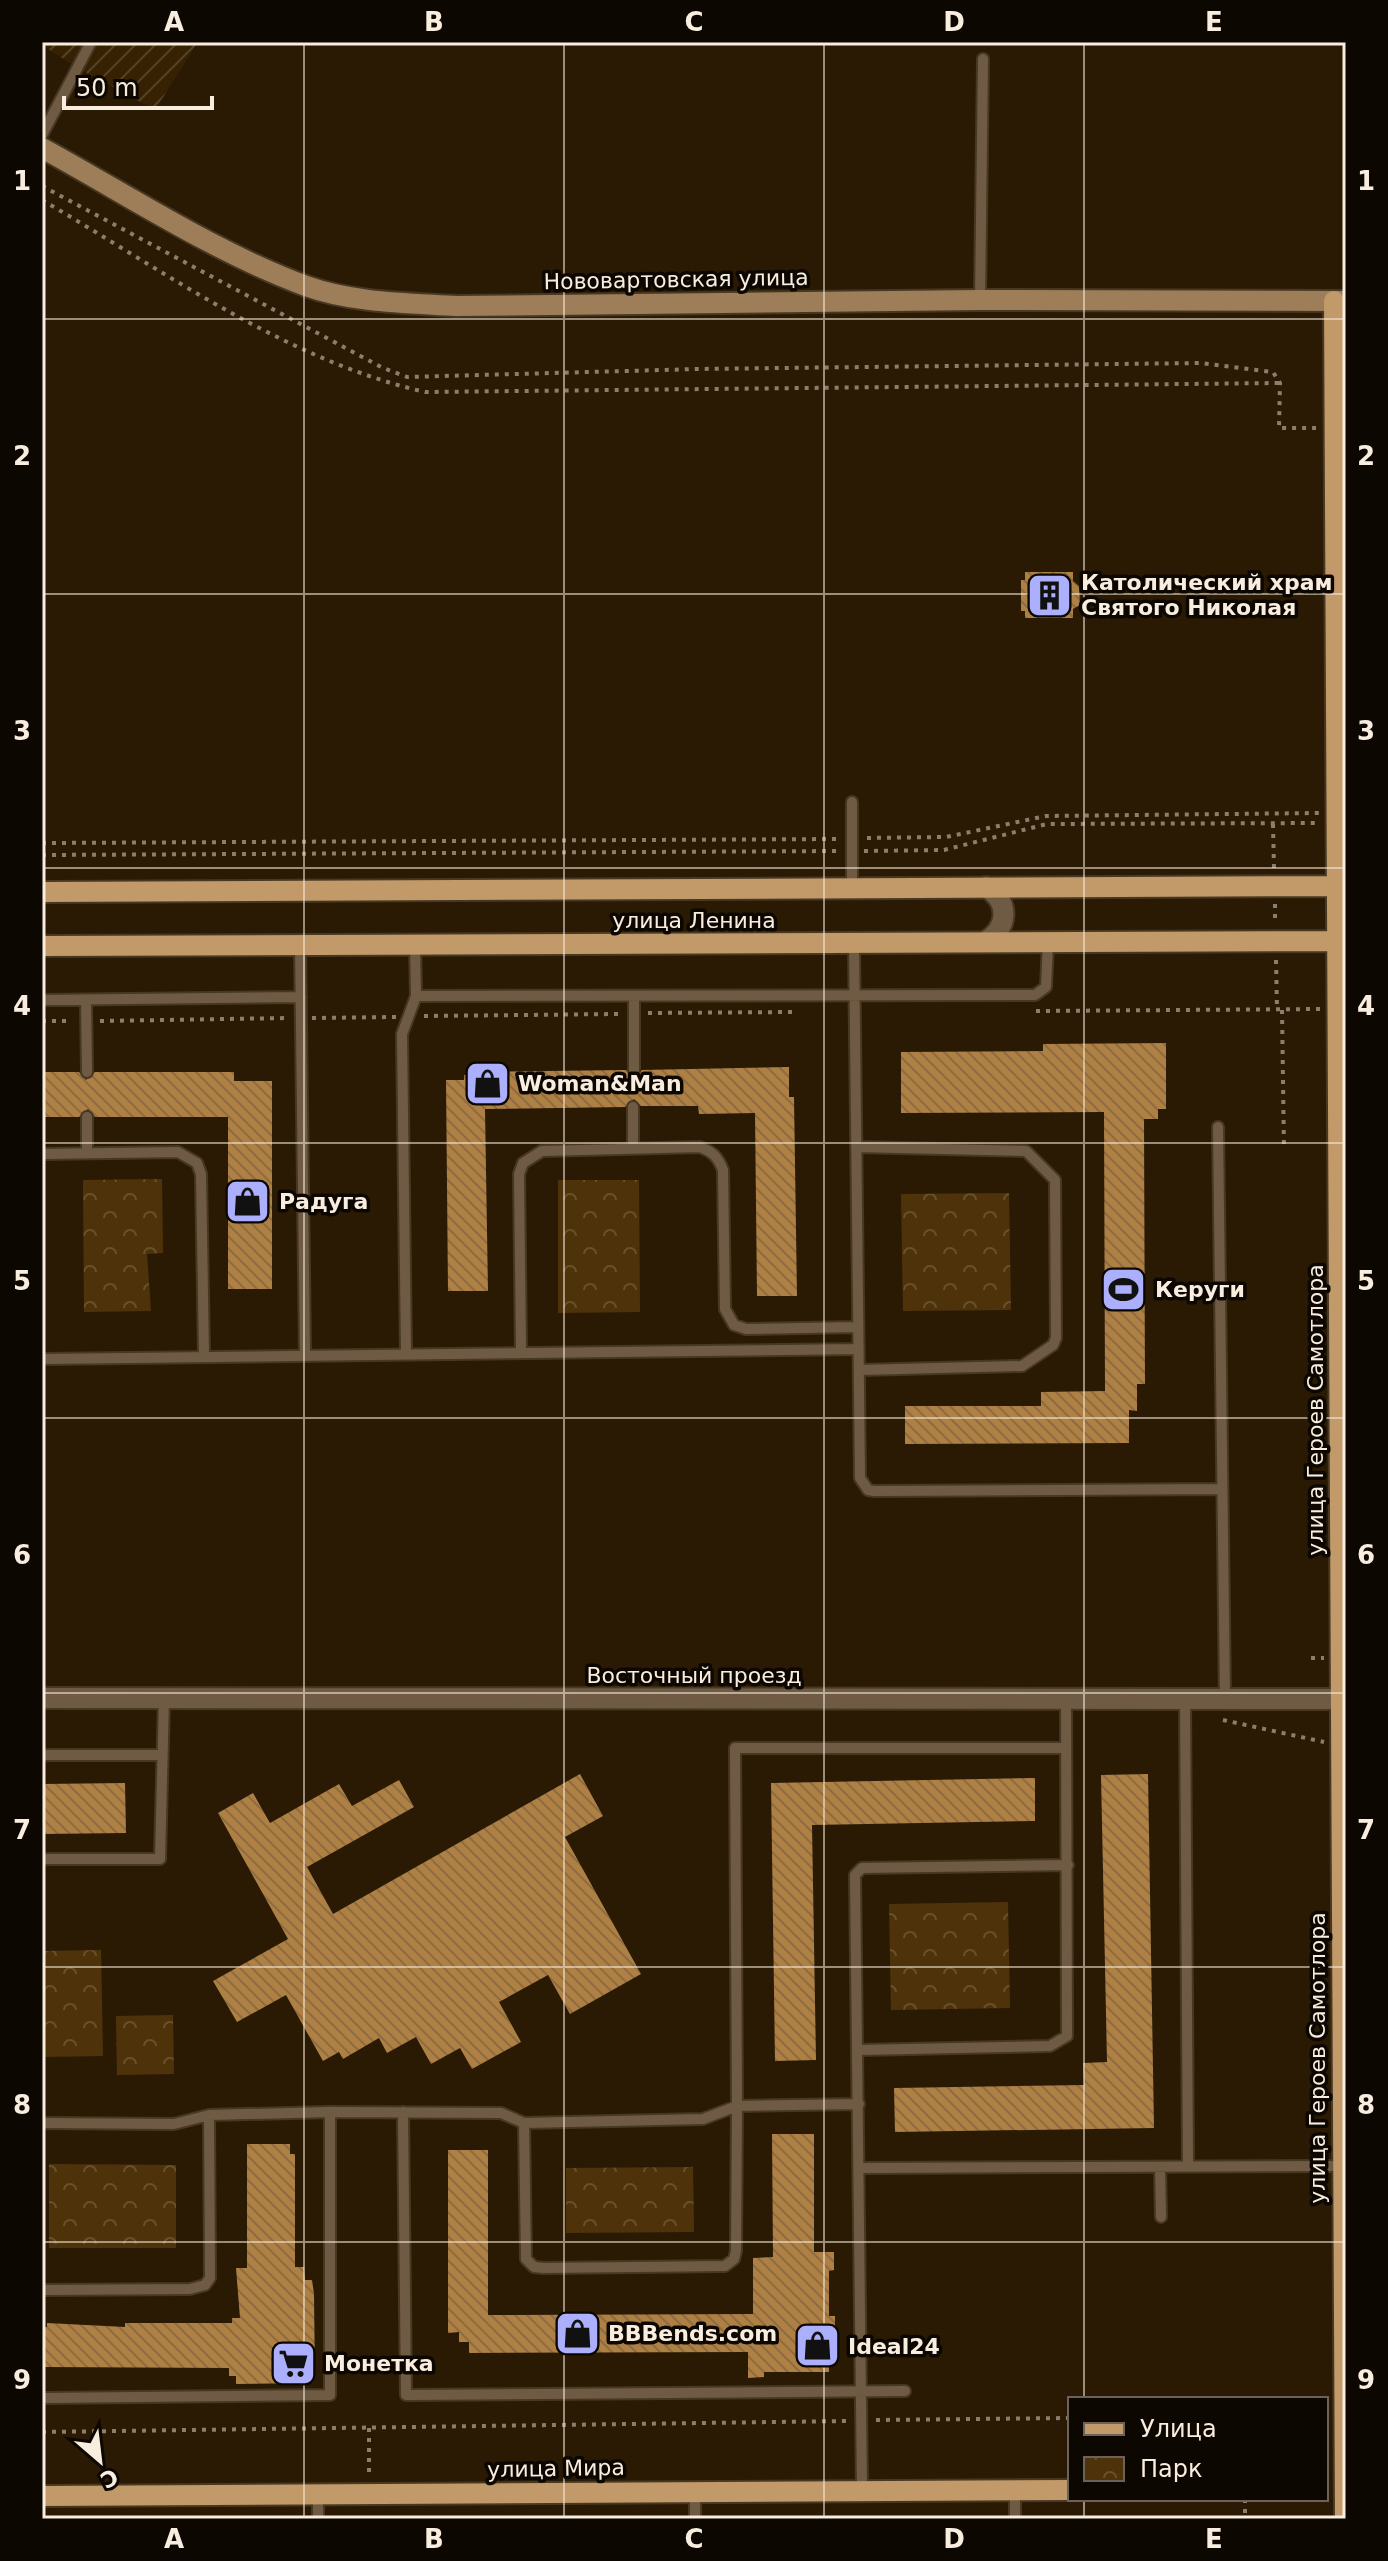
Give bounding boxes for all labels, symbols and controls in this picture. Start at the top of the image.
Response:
text: A [164,7,184,37]
text: B [424,7,444,37]
text: C [684,7,704,37]
text: D [943,7,965,37]
text: E [1205,7,1223,37]
scale bar [64,60,212,110]
text: 50 m [76,74,138,102]
text: 1 [13,166,31,196]
text: 1 [1357,166,1375,196]
street label: Нововартовская улица [543,265,809,294]
text: 2 [13,441,31,471]
text: 2 [1357,441,1375,471]
place label: Католический храм Святого Николая [1081,570,1332,620]
building icon: Католический храм Святого Николая [1026,571,1074,619]
text: 3 [13,716,31,746]
text: 3 [1357,716,1375,746]
street label: улица Ленина [612,908,776,933]
text: 4 [13,991,31,1021]
text: 4 [1357,991,1375,1021]
shop icon: Woman&Man [463,1059,511,1107]
place label: Woman&Man [518,1071,682,1096]
shop icon: Радуга [224,1177,272,1225]
place label: Радуга [279,1189,368,1214]
street label: улица Героев Самотлора [1303,1264,1328,1556]
sports icon: Керуги [1100,1265,1148,1313]
text: 5 [13,1266,31,1296]
text: 5 [1357,1266,1375,1296]
place label: Керуги [1155,1277,1245,1302]
text: 6 [13,1540,31,1570]
text: 6 [1357,1540,1375,1570]
street label: Восточный проезд [586,1663,802,1688]
text: 7 [13,1815,31,1845]
text: 7 [1357,1815,1375,1845]
street label: улица Героев Самотлора [1305,1912,1330,2204]
text: 8 [13,2090,31,2120]
text: 8 [1357,2090,1375,2120]
shop icon: BBBends.com [553,2309,601,2357]
place label: BBBends.com [608,2321,777,2346]
shop icon: Ideal24 [793,2322,841,2370]
place label: Ideal24 [848,2334,940,2359]
supermarket icon: Монетка [269,2339,317,2387]
place label: Монетка [324,2351,434,2376]
text: 9 [13,2365,31,2395]
text: 9 [1357,2365,1375,2395]
legend [1068,2397,1328,2501]
text: Улица [1140,2415,1217,2443]
north arrow [60,2421,140,2501]
street label: улица Мира [487,2455,625,2482]
text: Парк [1140,2455,1202,2483]
text: С [96,2463,122,2493]
text: A [164,2524,184,2554]
text: B [424,2524,444,2554]
text: C [684,2524,704,2554]
text: D [943,2524,965,2554]
text: E [1205,2524,1223,2554]

